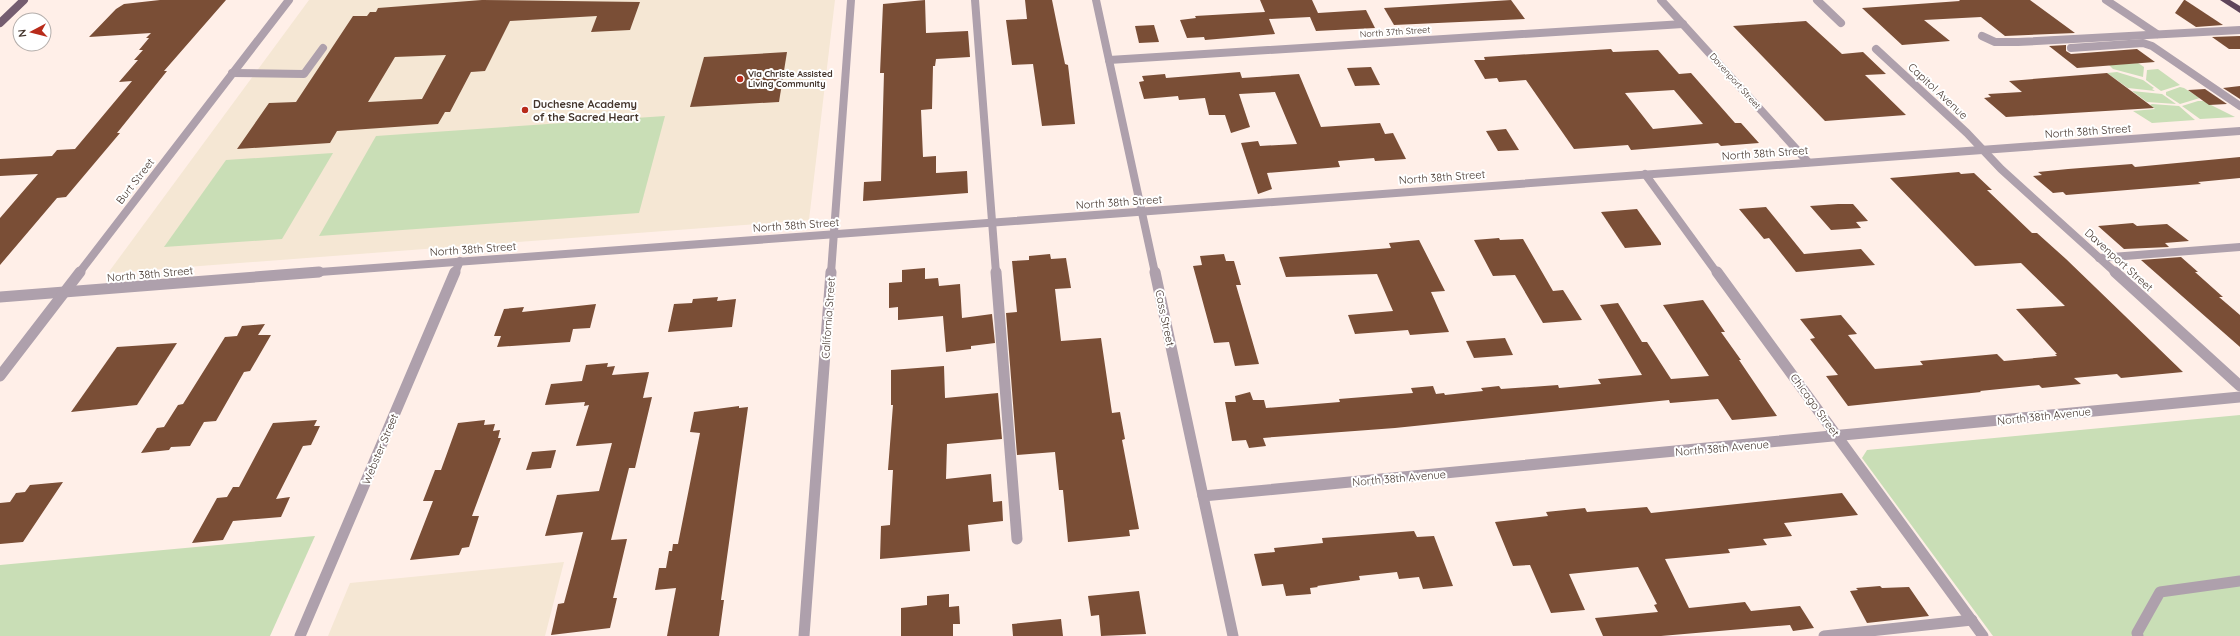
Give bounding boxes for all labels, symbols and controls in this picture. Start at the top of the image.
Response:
north arrow [12,12,52,52]
street label: North 37th Street [1359,24,1431,39]
text: N [15,28,30,38]
street label: Davenport Street [1707,50,1763,111]
street label: Capitol Avenue [1905,60,1971,122]
place label: Via Christe Assisted Living Community [748,68,833,89]
marker: Via Christe Assisted Living Community [735,74,745,84]
place label: Duchesne Academy of the Sacred Heart [533,97,639,124]
marker: Duchesne Academy of the Sacred Heart [520,105,530,115]
street label: North 38th Street [2044,121,2132,141]
street label: North 38th Street [1721,143,1809,163]
street label: Burt Street [113,155,157,207]
street label: North 38th Street [1398,167,1486,187]
street label: North 38th Street [1075,192,1163,212]
street label: North 38th Street [752,215,840,235]
street label: Davenport Street [2082,226,2156,295]
street label: North 38th Street [429,239,517,259]
street label: North 38th Street [106,263,194,285]
street label: California Street [818,277,838,359]
street label: Cass Street [1152,289,1178,348]
street label: Chicago Street [1787,371,1843,439]
street label: North 38th Avenue [1996,404,2092,428]
street label: Webster Street [359,411,401,487]
street label: North 38th Avenue [1674,437,1770,459]
street label: North 38th Avenue [1351,467,1447,489]

